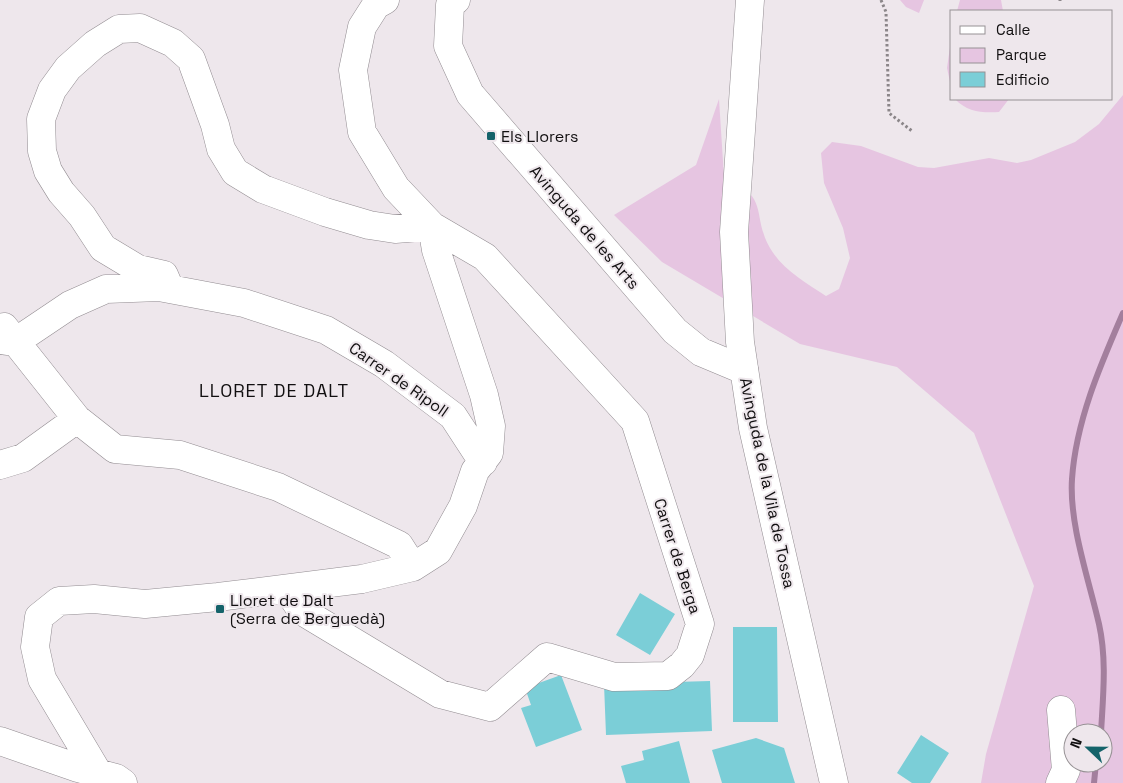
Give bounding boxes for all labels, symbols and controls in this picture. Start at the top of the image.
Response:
legend [950,10,1113,100]
text: Calle [996,20,1031,39]
text: Parque [996,45,1047,64]
text: Edificio [996,70,1050,89]
place label: Els Llorers [501,126,579,147]
marker: Els Llorers [485,130,497,142]
street label: Avinguda de les Arts [525,161,644,294]
street label: Carrer de Ripoll [345,337,453,422]
street label: Avinguda de la Vila de Tossa [735,376,800,590]
district label: LLORET DE DALT [199,379,349,402]
street label: Carrer de Berga [649,496,706,616]
place label: Lloret de Dalt (Serra de Berguedà) [230,590,385,629]
marker: Lloret de Dalt (Serra de Berguedà) [214,603,226,615]
north arrow [1063,723,1113,773]
text: N [1066,735,1086,751]

